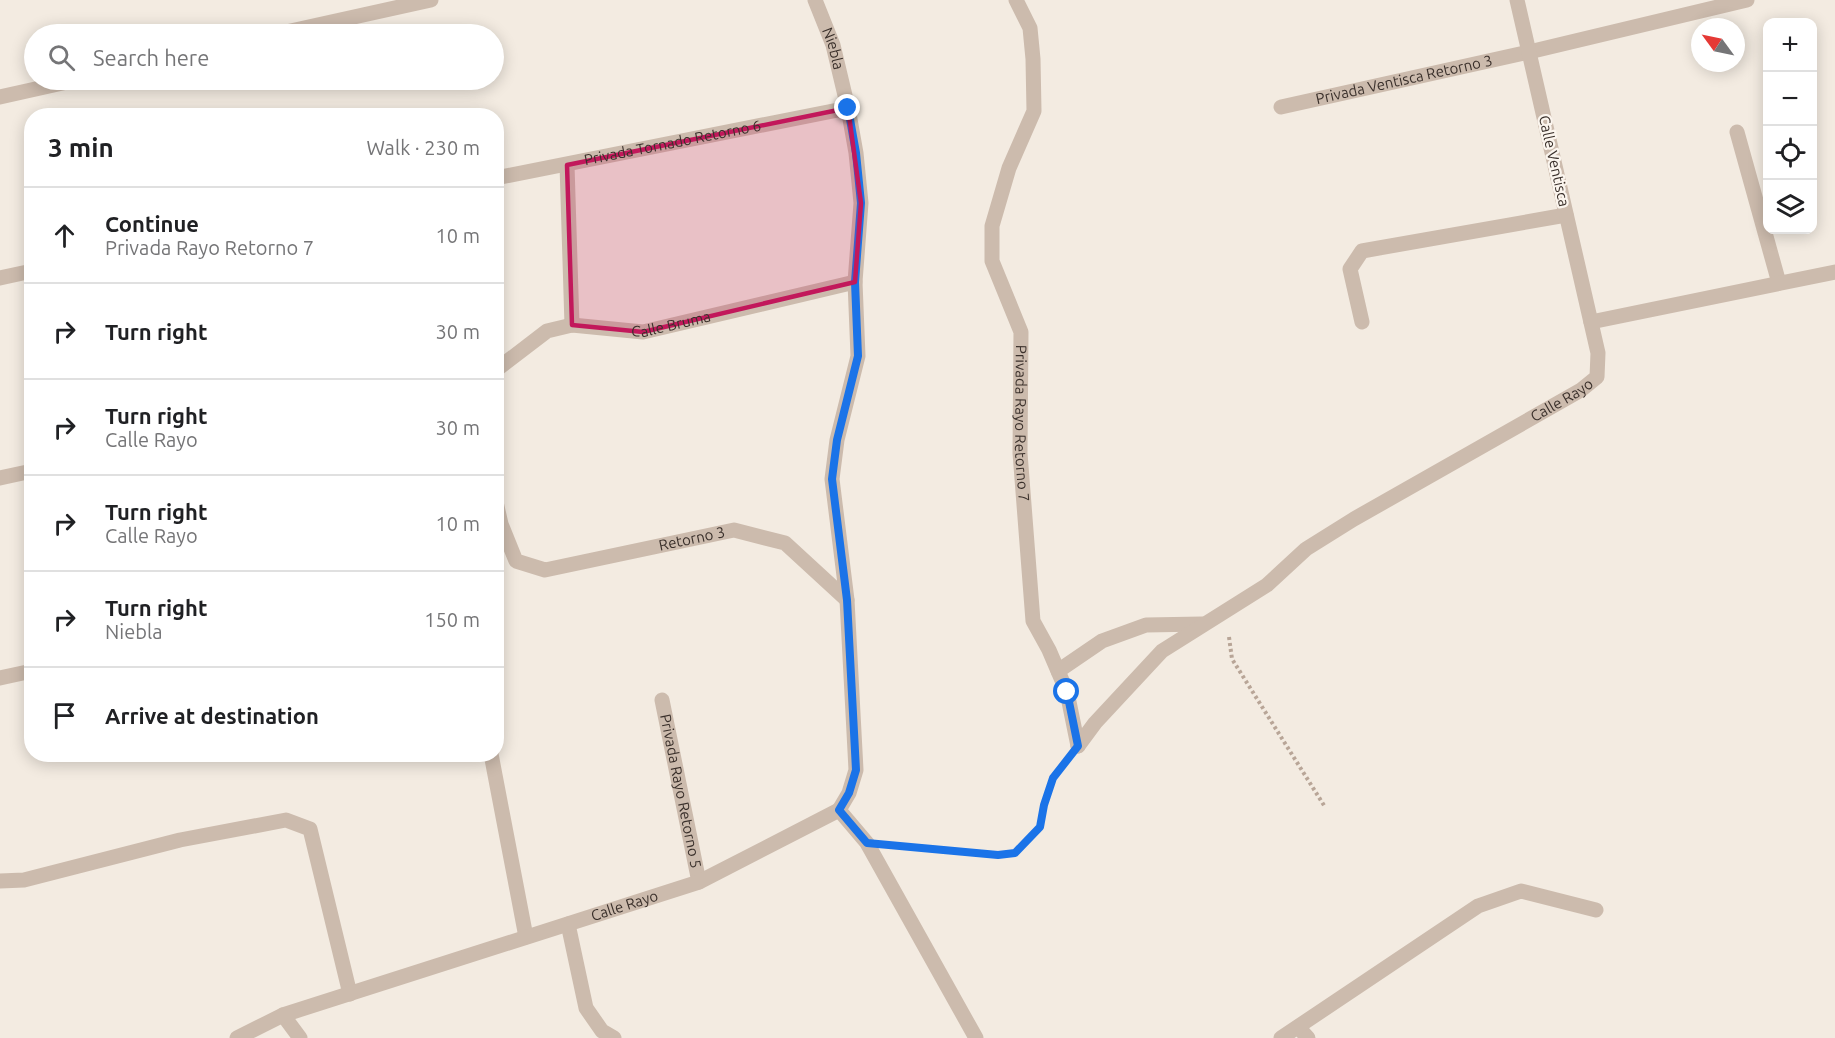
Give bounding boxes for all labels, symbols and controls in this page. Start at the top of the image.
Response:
north arrow [1691,18,1745,72]
map controls [1763,18,1817,234]
button: + [1763,18,1817,72]
search box [24,24,504,90]
street label: Niebla [819,25,848,71]
icon: search [45,41,78,74]
text: Search here [93,45,209,70]
street label: Privada Ventisca Retorno 3 [1314,51,1494,107]
button: − [1763,72,1817,126]
route end [834,94,860,120]
street label: Calle Ventisca [1536,114,1573,208]
street label: Privada Tornado Retorno 6 [583,117,762,168]
button: locate [1763,126,1817,180]
text: 3 min [48,133,114,162]
text: Walk · 230 m [367,136,480,159]
button: layers [1763,180,1817,234]
text: Continue [105,211,199,236]
icon: ahead [48,219,81,252]
text: 10 m [436,224,480,247]
text: Privada Rayo Retorno 7 [105,236,314,259]
street label: Calle Bruma [631,307,712,340]
icon: right [48,315,81,348]
text: Turn right [105,319,207,344]
text: 30 m [436,320,480,343]
street label: Privada Rayo Retorno 7 [1012,345,1033,502]
street label: Calle Rayo [1527,375,1596,425]
text: Turn right [105,403,207,428]
icon: right [48,411,81,444]
text: 30 m [436,416,480,439]
text: Calle Rayo [105,428,198,451]
text: Turn right [105,499,207,524]
icon: right [48,507,81,540]
text: 10 m [436,512,480,535]
street label: Retorno 3 [657,523,726,554]
text: Calle Rayo [105,524,198,547]
text: Turn right [105,595,207,620]
icon: right [48,603,81,636]
text: 150 m [424,608,480,631]
text: Niebla [105,620,162,643]
route start [1053,678,1079,704]
icon: arrive [48,699,81,732]
text: Arrive at destination [105,703,319,728]
street label: Privada Rayo Retorno 5 [657,712,705,870]
street label: Calle Rayo [589,887,660,924]

